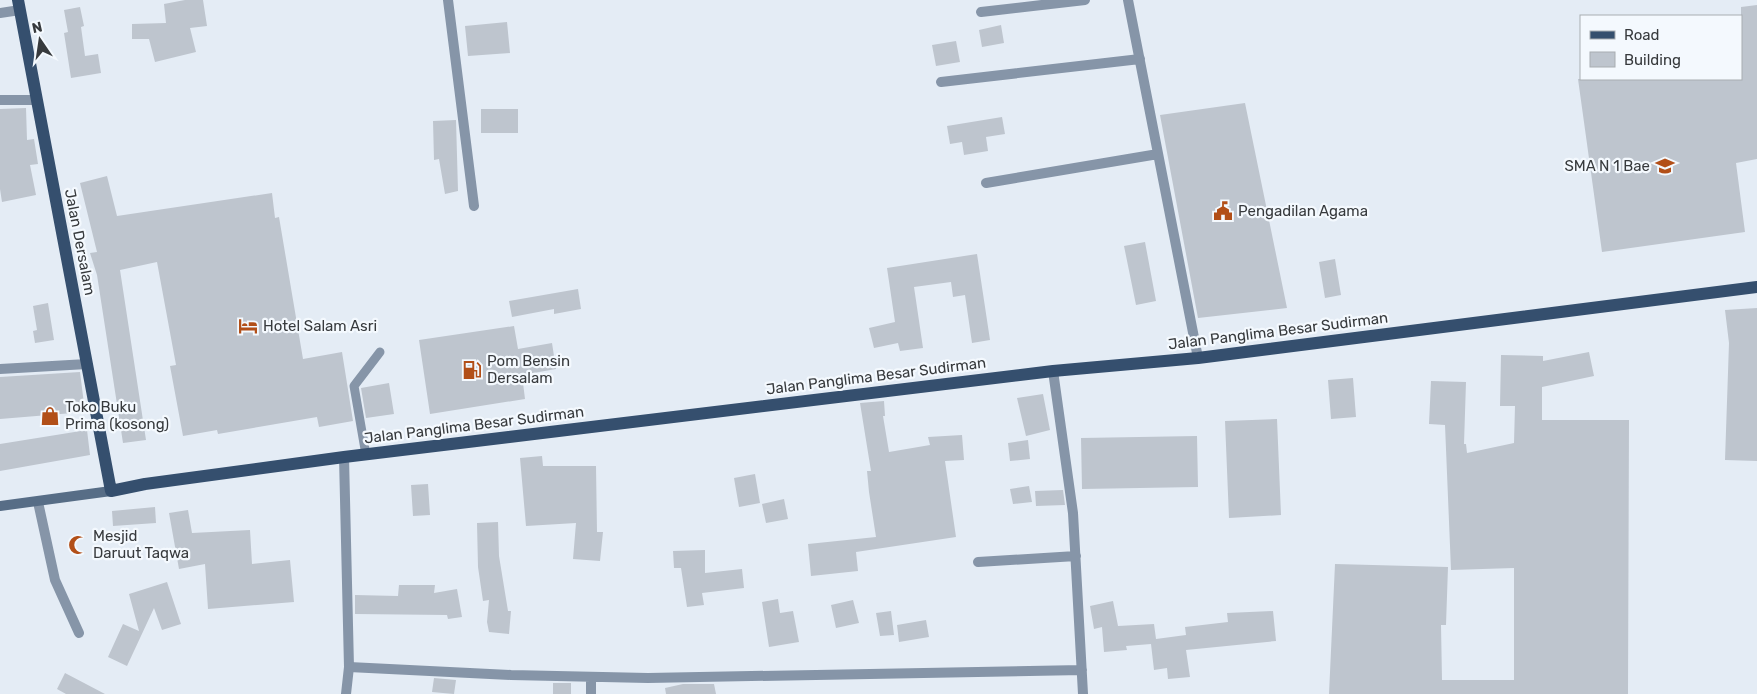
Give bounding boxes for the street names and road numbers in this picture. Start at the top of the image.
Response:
street label: Jalan Dersalam [61,187,99,297]
street label: Jalan Panglima Besar Sudirman [1167,309,1389,353]
street label: Jalan Panglima Besar Sudirman [765,354,987,398]
street label: Jalan Panglima Besar Sudirman [363,403,585,447]

